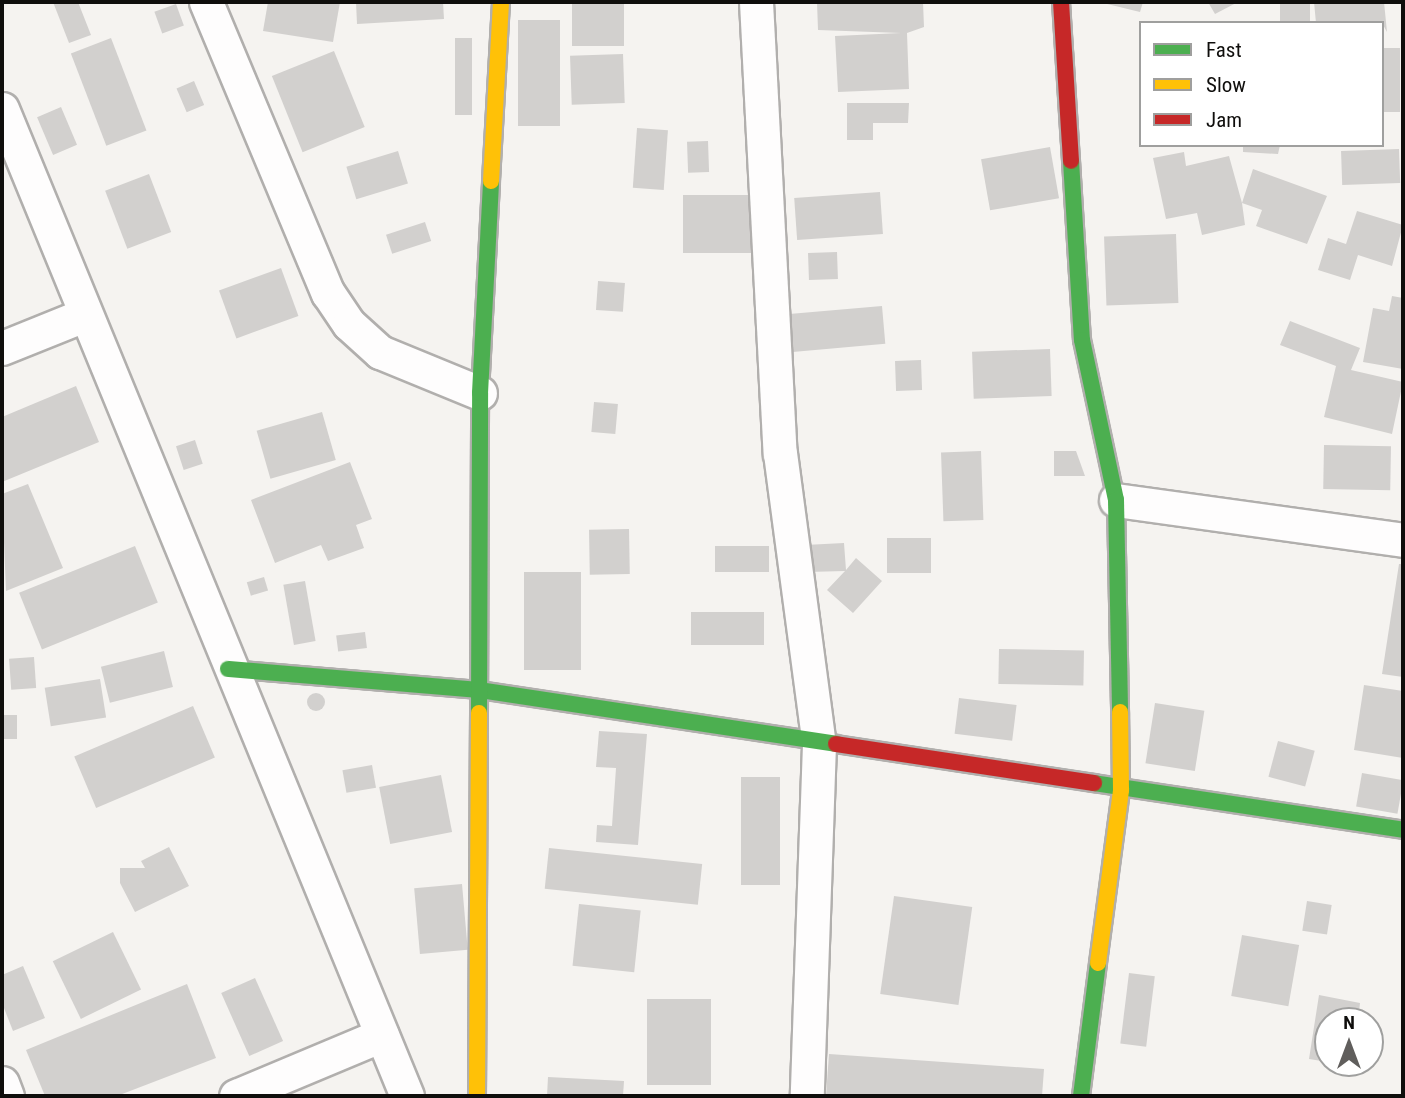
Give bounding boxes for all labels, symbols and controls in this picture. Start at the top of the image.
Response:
legend [1139,21,1384,147]
text: Fast [1206,38,1242,62]
text: Slow [1206,73,1246,97]
text: Jam [1206,108,1242,132]
north arrow [1314,1007,1384,1077]
text: N [1343,1011,1355,1034]

